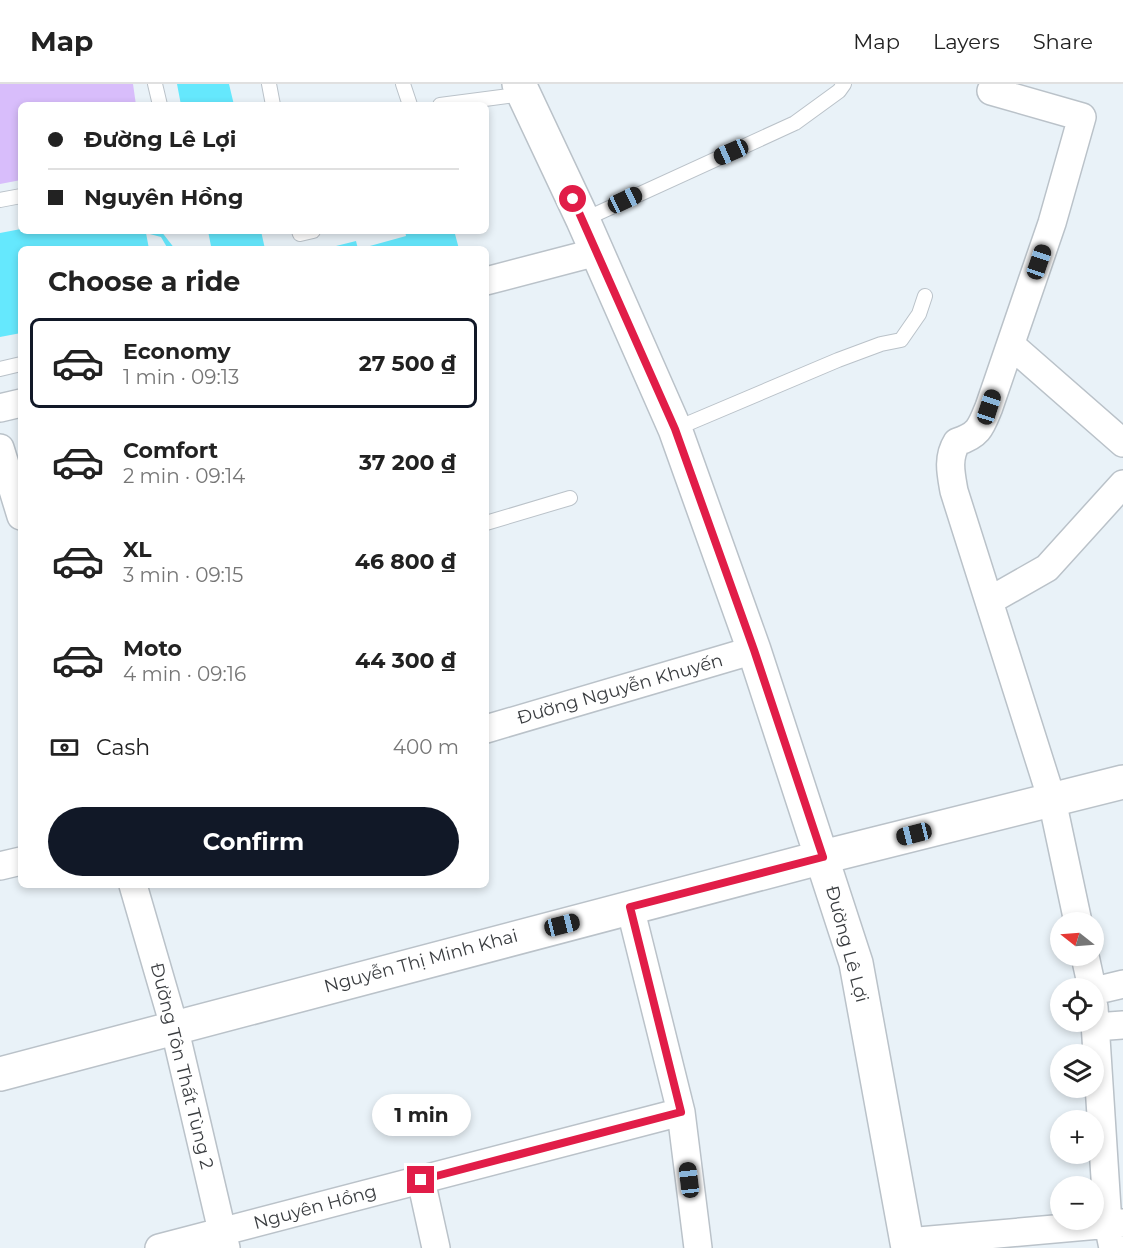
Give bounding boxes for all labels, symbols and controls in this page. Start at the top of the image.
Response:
text: Map [30,24,93,58]
text: Map [853,29,900,54]
text: Layers [933,29,1000,54]
text: Share [1033,29,1093,54]
text: Đường Lê Lợi [84,126,236,153]
car [711,136,751,168]
text: Nguyên Hồng [84,184,243,211]
car [605,184,645,216]
route start [559,185,586,212]
car [1025,242,1053,282]
text: Choose a ride [48,265,240,298]
icon: car [51,336,105,390]
text: Economy [123,338,231,365]
text: 27 500 ₫ [359,350,456,377]
text: 1 min · 09:13 [123,365,239,389]
car [975,387,1003,427]
icon: car [51,435,105,489]
text: Comfort [123,437,218,464]
text: 37 200 ₫ [359,449,456,476]
text: 2 min · 09:14 [123,464,245,488]
icon: car [51,534,105,588]
text: XL [123,536,152,563]
text: 46 800 ₫ [355,548,456,575]
text: 3 min · 09:15 [123,563,243,587]
icon: car [51,633,105,687]
text: Moto [123,635,182,662]
text: 44 300 ₫ [355,647,456,674]
street label: Đường Nguyễn Khuyến [515,649,725,729]
text: 4 min · 09:16 [123,662,246,686]
icon: cash [48,731,81,764]
text: Cash [96,734,150,761]
text: 400 m [393,735,459,759]
button: Confirm [48,807,459,876]
car [894,821,934,847]
street label: Đường Lê Lợi [821,883,873,1005]
car [542,912,582,938]
north arrow [1050,912,1104,966]
map controls [1050,912,1104,1230]
street label: Nguyễn Thị Minh Khai [322,925,520,997]
street label: Đường Tôn Thất Tùng 2 [146,961,218,1171]
button: locate [1050,978,1104,1032]
button: layers [1050,1044,1104,1098]
callout: 1 min [372,1093,470,1135]
text: 1 min [394,1103,449,1127]
button: + [1050,1110,1104,1164]
car [678,1161,700,1199]
route end [407,1166,434,1193]
button: − [1050,1176,1104,1230]
street label: Nguyên Hồng [251,1180,379,1234]

